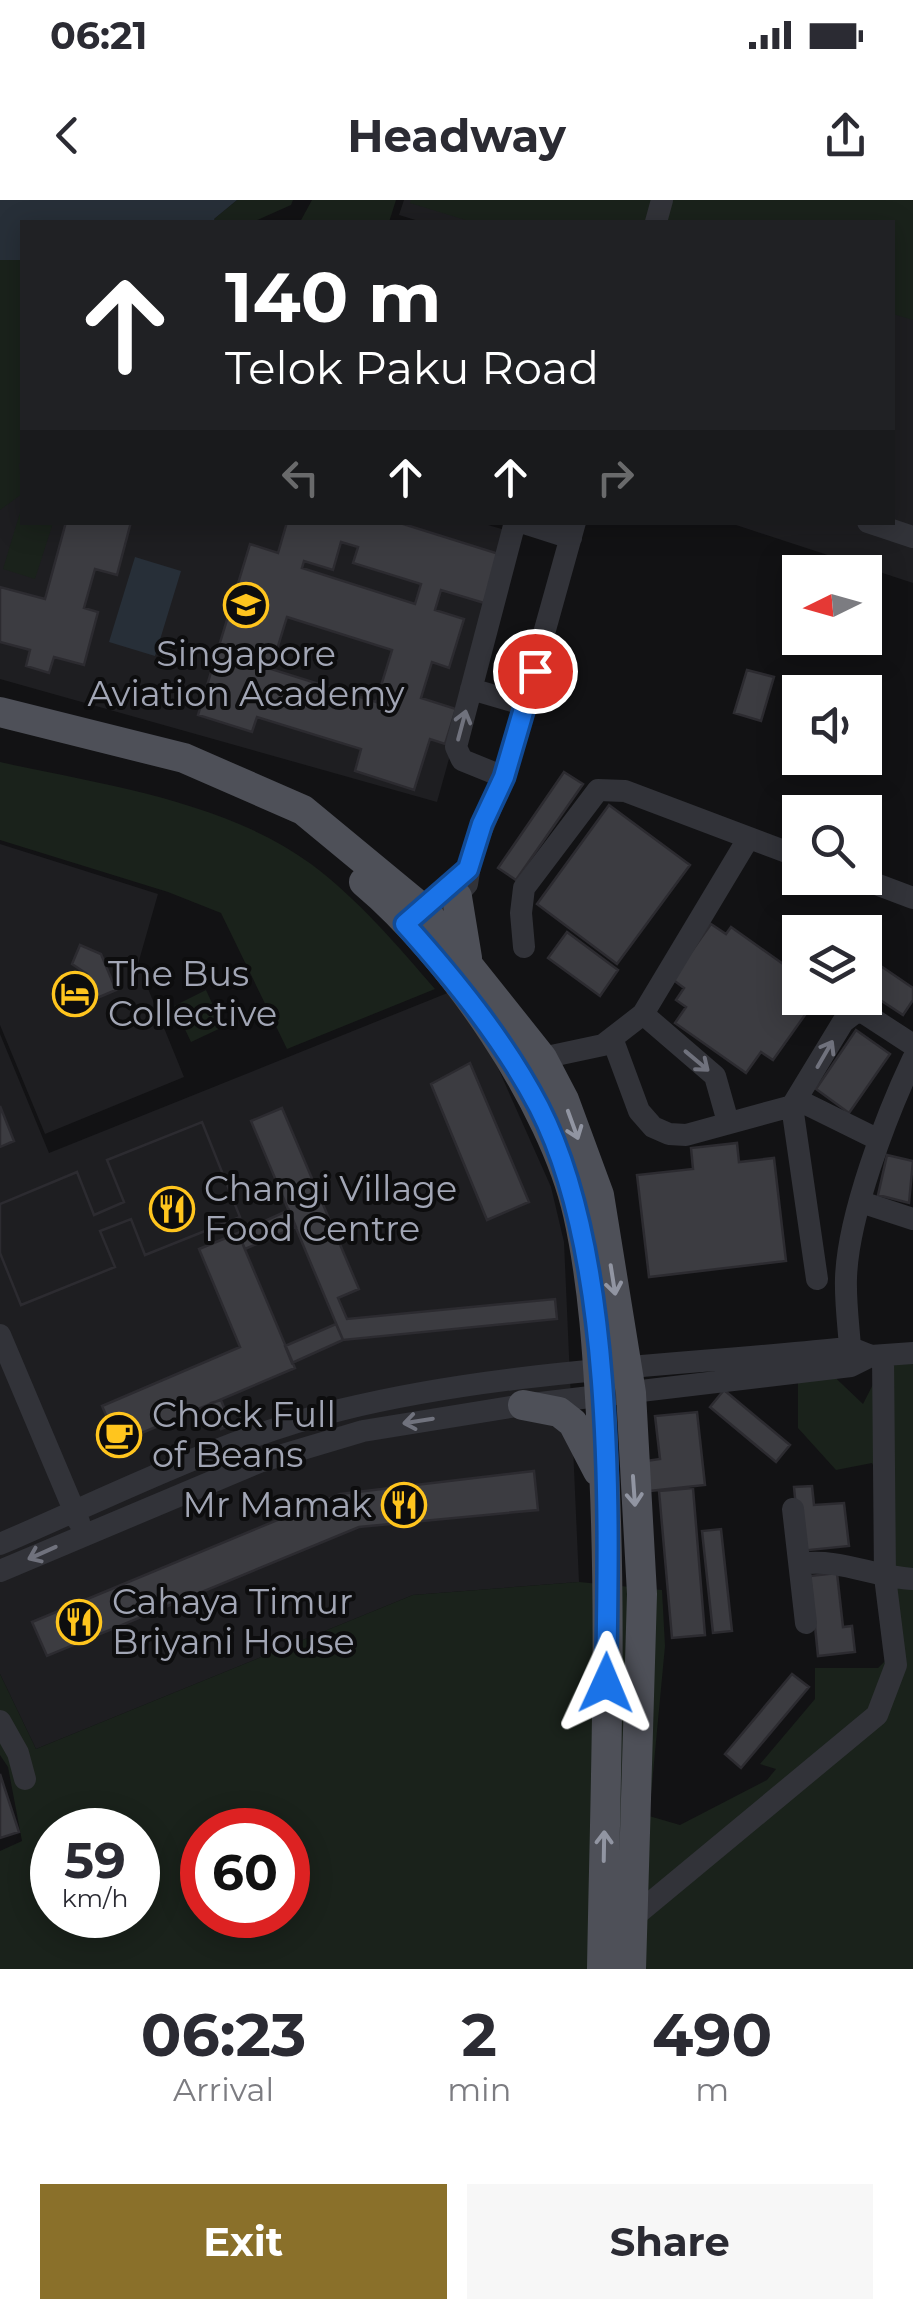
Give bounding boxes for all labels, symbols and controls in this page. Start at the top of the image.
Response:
text: 06:21 [50,12,147,59]
icon: back [40,108,95,163]
text: Headway [347,108,566,163]
icon: share [818,108,873,163]
text: 140 m [225,254,441,340]
icon: ahead [60,260,190,390]
text: Telok Paku Road [225,340,599,395]
icon: left [273,450,328,505]
icon: ahead [378,450,433,505]
icon: ahead [483,450,538,505]
icon: right [588,450,643,505]
north arrow [782,555,882,655]
map controls [782,555,882,1015]
school or university icon: Singapore Aviation Academy [223,582,269,628]
pin [493,629,578,714]
place label: Singapore Aviation Academy [87,632,405,715]
icon: arrive [508,644,563,699]
button: sound [782,675,882,775]
one-way arrow [454,710,472,742]
button: search [782,795,882,895]
button: layers [782,915,882,1015]
place label: The Bus Collective [108,952,277,1035]
hotel icon: The Bus Collective [52,971,98,1017]
one-way arrow [815,1040,835,1069]
one-way arrow [684,1049,710,1071]
one-way arrow [565,1109,583,1140]
place label: Changi Village Food Centre [204,1167,457,1250]
restaurant icon: Changi Village Food Centre [149,1186,195,1232]
one-way arrow [604,1264,623,1296]
place label: Chock Full of Beans [152,1393,336,1476]
cafe icon: Chock Full of Beans [96,1412,142,1458]
one-way arrow [402,1412,434,1431]
one-way arrow [625,1474,644,1506]
restaurant icon: Mr Mamak [381,1482,427,1528]
place label: Mr Mamak [183,1483,372,1526]
one-way arrow [27,1545,58,1563]
place label: Cahaya Timur Briyani House [112,1580,355,1663]
restaurant icon: Cahaya Timur Briyani House [56,1599,102,1645]
position arrow [554,1631,658,1735]
speed limit sign: 60 [180,1808,310,1938]
text: 59 [64,1830,126,1891]
one-way arrow [594,1831,614,1864]
text: km/h [62,1883,128,1913]
text: 06:23 [141,1998,306,2071]
text: 2 [462,1998,497,2071]
text: 490 [652,1998,772,2071]
text: Arrival [173,2070,274,2109]
text: min [447,2070,511,2109]
text: m [695,2070,729,2109]
button: Exit [40,2184,447,2299]
button: Share [467,2184,873,2299]

